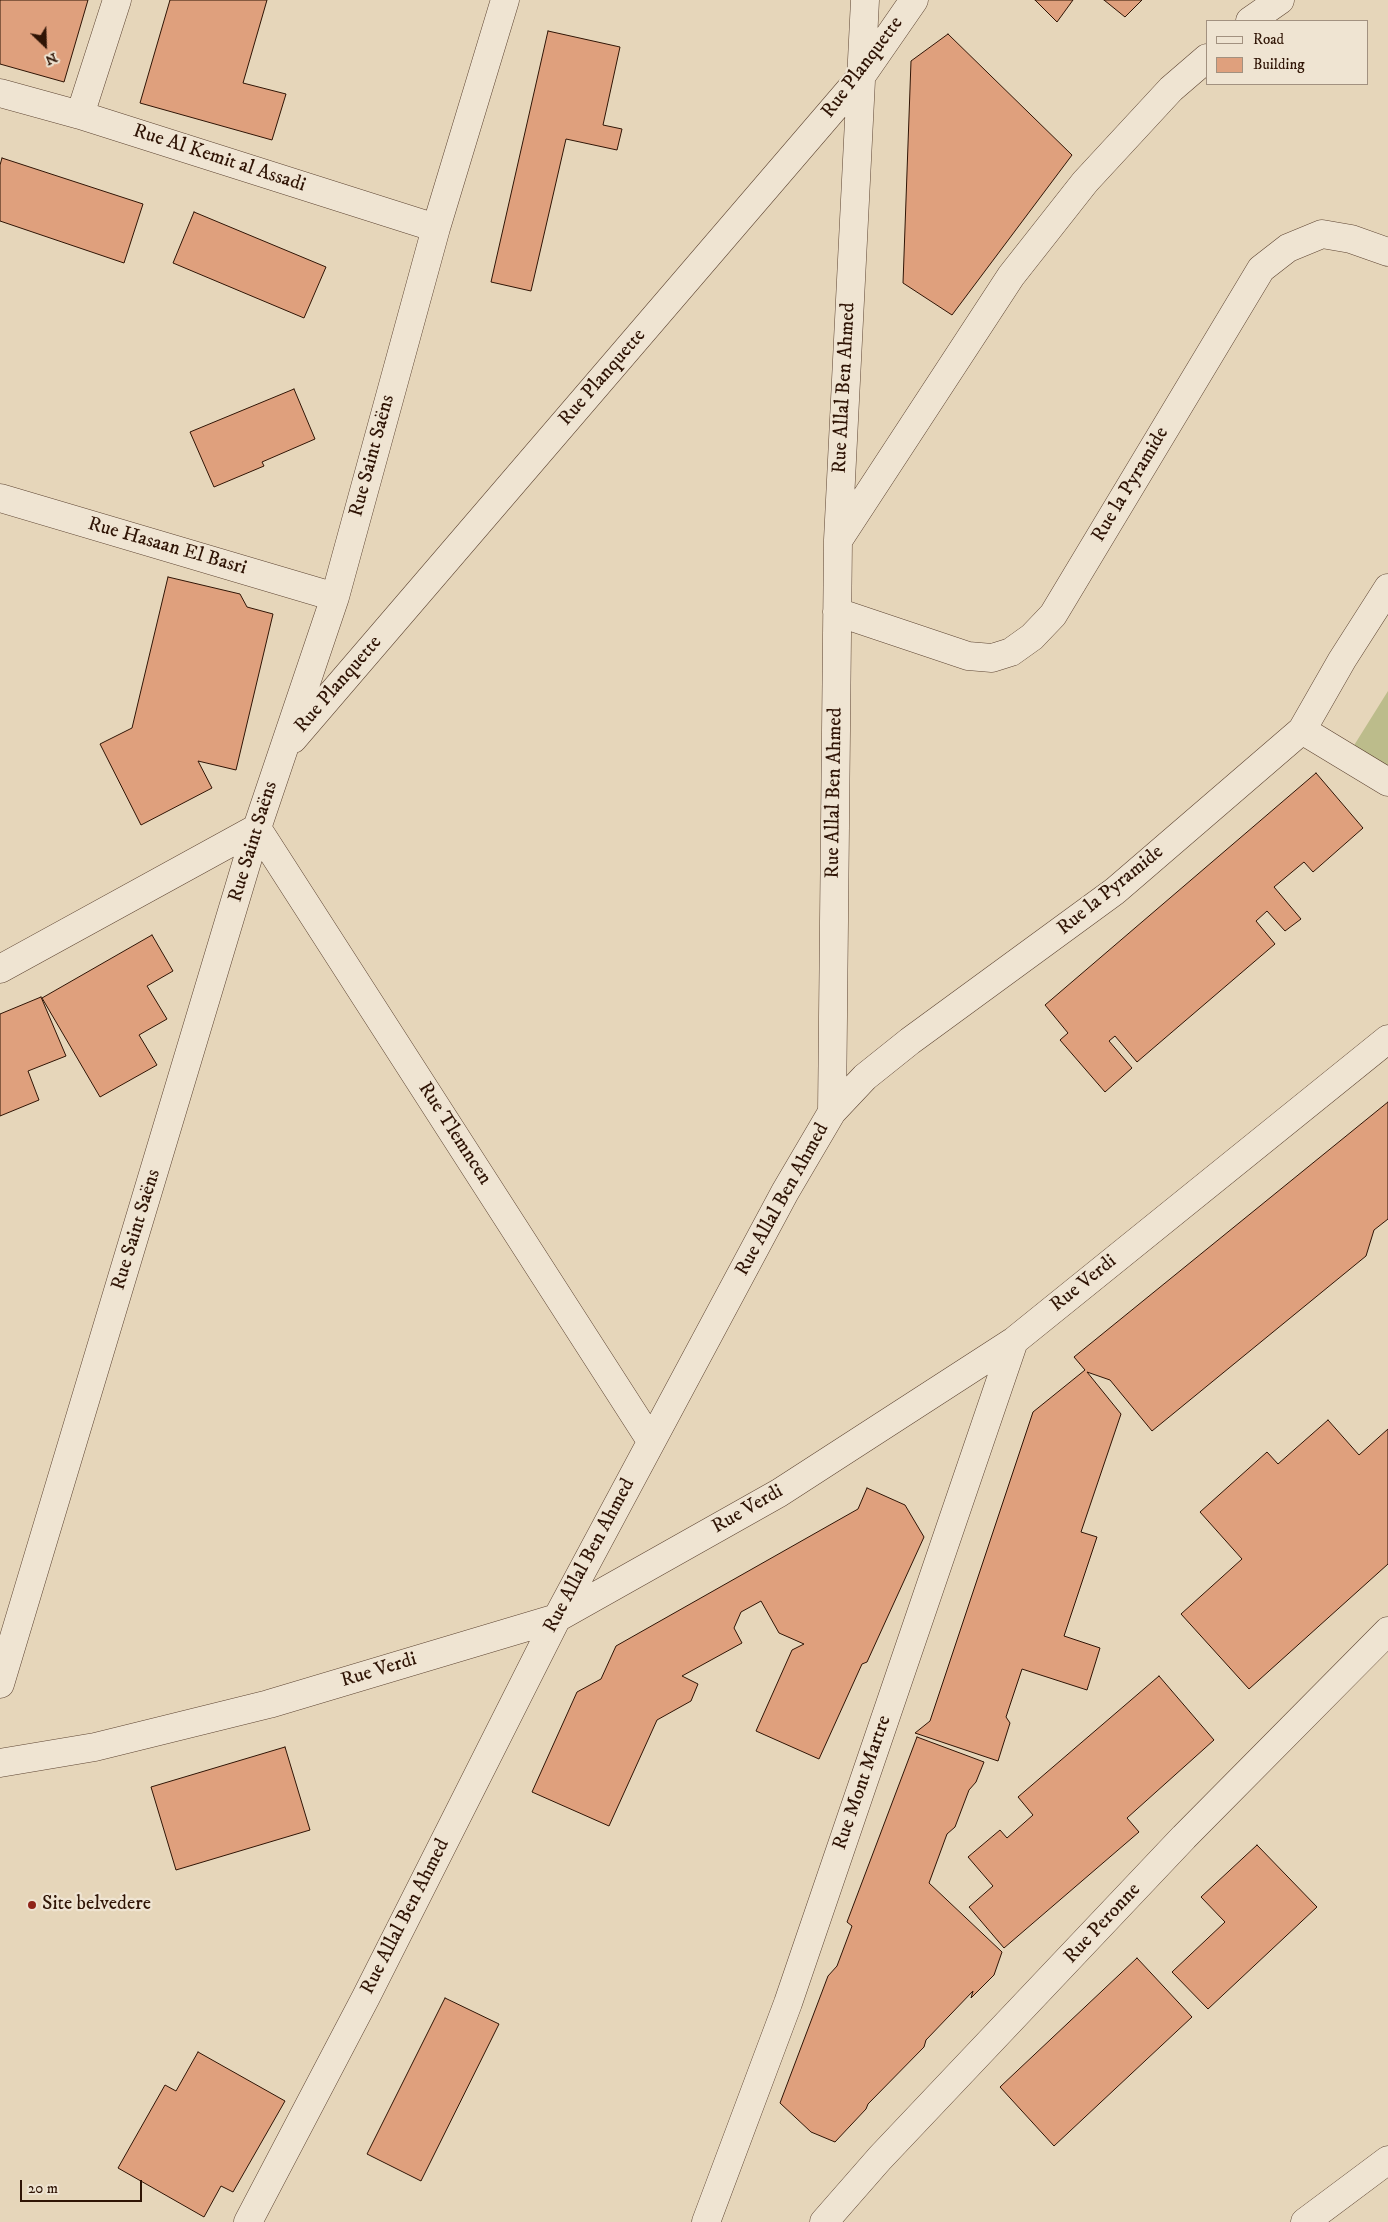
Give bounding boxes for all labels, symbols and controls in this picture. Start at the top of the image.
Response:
street label: Rue Planquette [817,13,909,123]
north arrow [20,20,70,70]
legend [1206,20,1368,85]
text: Road [1253,30,1284,49]
text: N [42,48,60,69]
text: Building [1253,55,1305,74]
street label: Rue Al Kemit al Assadi [130,120,308,198]
street label: Rue Allal Ben Ahmed [829,302,861,474]
street label: Rue Planquette [554,325,652,431]
street label: Rue Saint Saëns [345,392,401,520]
street label: Rue la Pyramide [1087,423,1175,547]
street label: Rue Hasaan El Basri [85,513,249,581]
street label: Rue Planquette [290,632,388,738]
street label: Rue Allal Ben Ahmed [822,707,848,879]
street label: Rue Saint Saëns [224,779,284,905]
street label: Rue la Pyramide [1053,841,1169,941]
street label: Rue Tlemncen [412,1078,496,1190]
street label: Rue Allal Ben Ahmed [731,1119,835,1281]
street label: Rue Saint Saëns [107,1167,167,1293]
street label: Rue Verdi [1046,1250,1122,1318]
street label: Rue Allal Ben Ahmed [539,1475,641,1637]
street label: Rue Verdi [708,1480,788,1540]
street label: Rue Verdi [338,1648,420,1694]
street label: Rue Mont Martre [829,1713,897,1853]
street label: Rue Allal Ben Ahmed [356,1835,456,1999]
street label: Rue Peronne [1060,1879,1146,1969]
place label: Site belvedere [42,1893,151,1917]
marker: Site belvedere [26,1899,38,1911]
scale bar [22,2170,145,2202]
text: 20 m [28,2179,58,2198]

